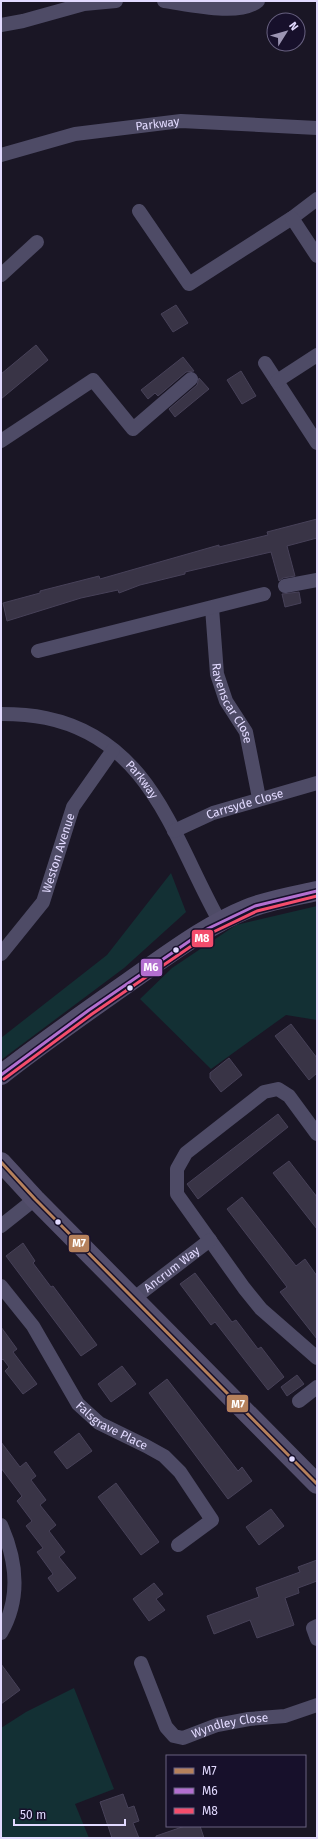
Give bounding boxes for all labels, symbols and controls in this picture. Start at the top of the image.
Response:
north arrow [266,12,306,52]
text: N [286,19,301,33]
street label: Parkway [135,114,180,134]
street label: Ravenscar Close [209,662,255,744]
street label: Parkway [123,758,161,801]
street label: Carrsyde Close [204,786,285,822]
street label: Weston Avenue [39,811,78,895]
line badge: M8 [191,929,214,948]
text: M8 [194,932,210,945]
unlabelled marker [171,945,181,955]
line badge: M6 [140,958,163,977]
text: M6 [144,961,158,974]
unlabelled marker [125,983,135,993]
unlabelled marker [53,1217,63,1227]
line badge: M7 [68,1234,90,1253]
text: M7 [72,1237,86,1250]
street label: Ancrum Way [141,1243,203,1295]
line badge: M7 [226,1394,249,1413]
text: M7 [231,1398,245,1411]
street label: Falsgrave Place [73,1399,150,1453]
unlabelled marker [287,1454,297,1464]
street label: Wyndley Close [190,1710,269,1741]
legend [166,1755,306,1827]
text: M7 [202,1764,217,1778]
text: M6 [202,1784,218,1798]
scale bar [14,1801,125,1827]
text: M8 [202,1804,218,1818]
text: 50 m [20,1808,46,1822]

